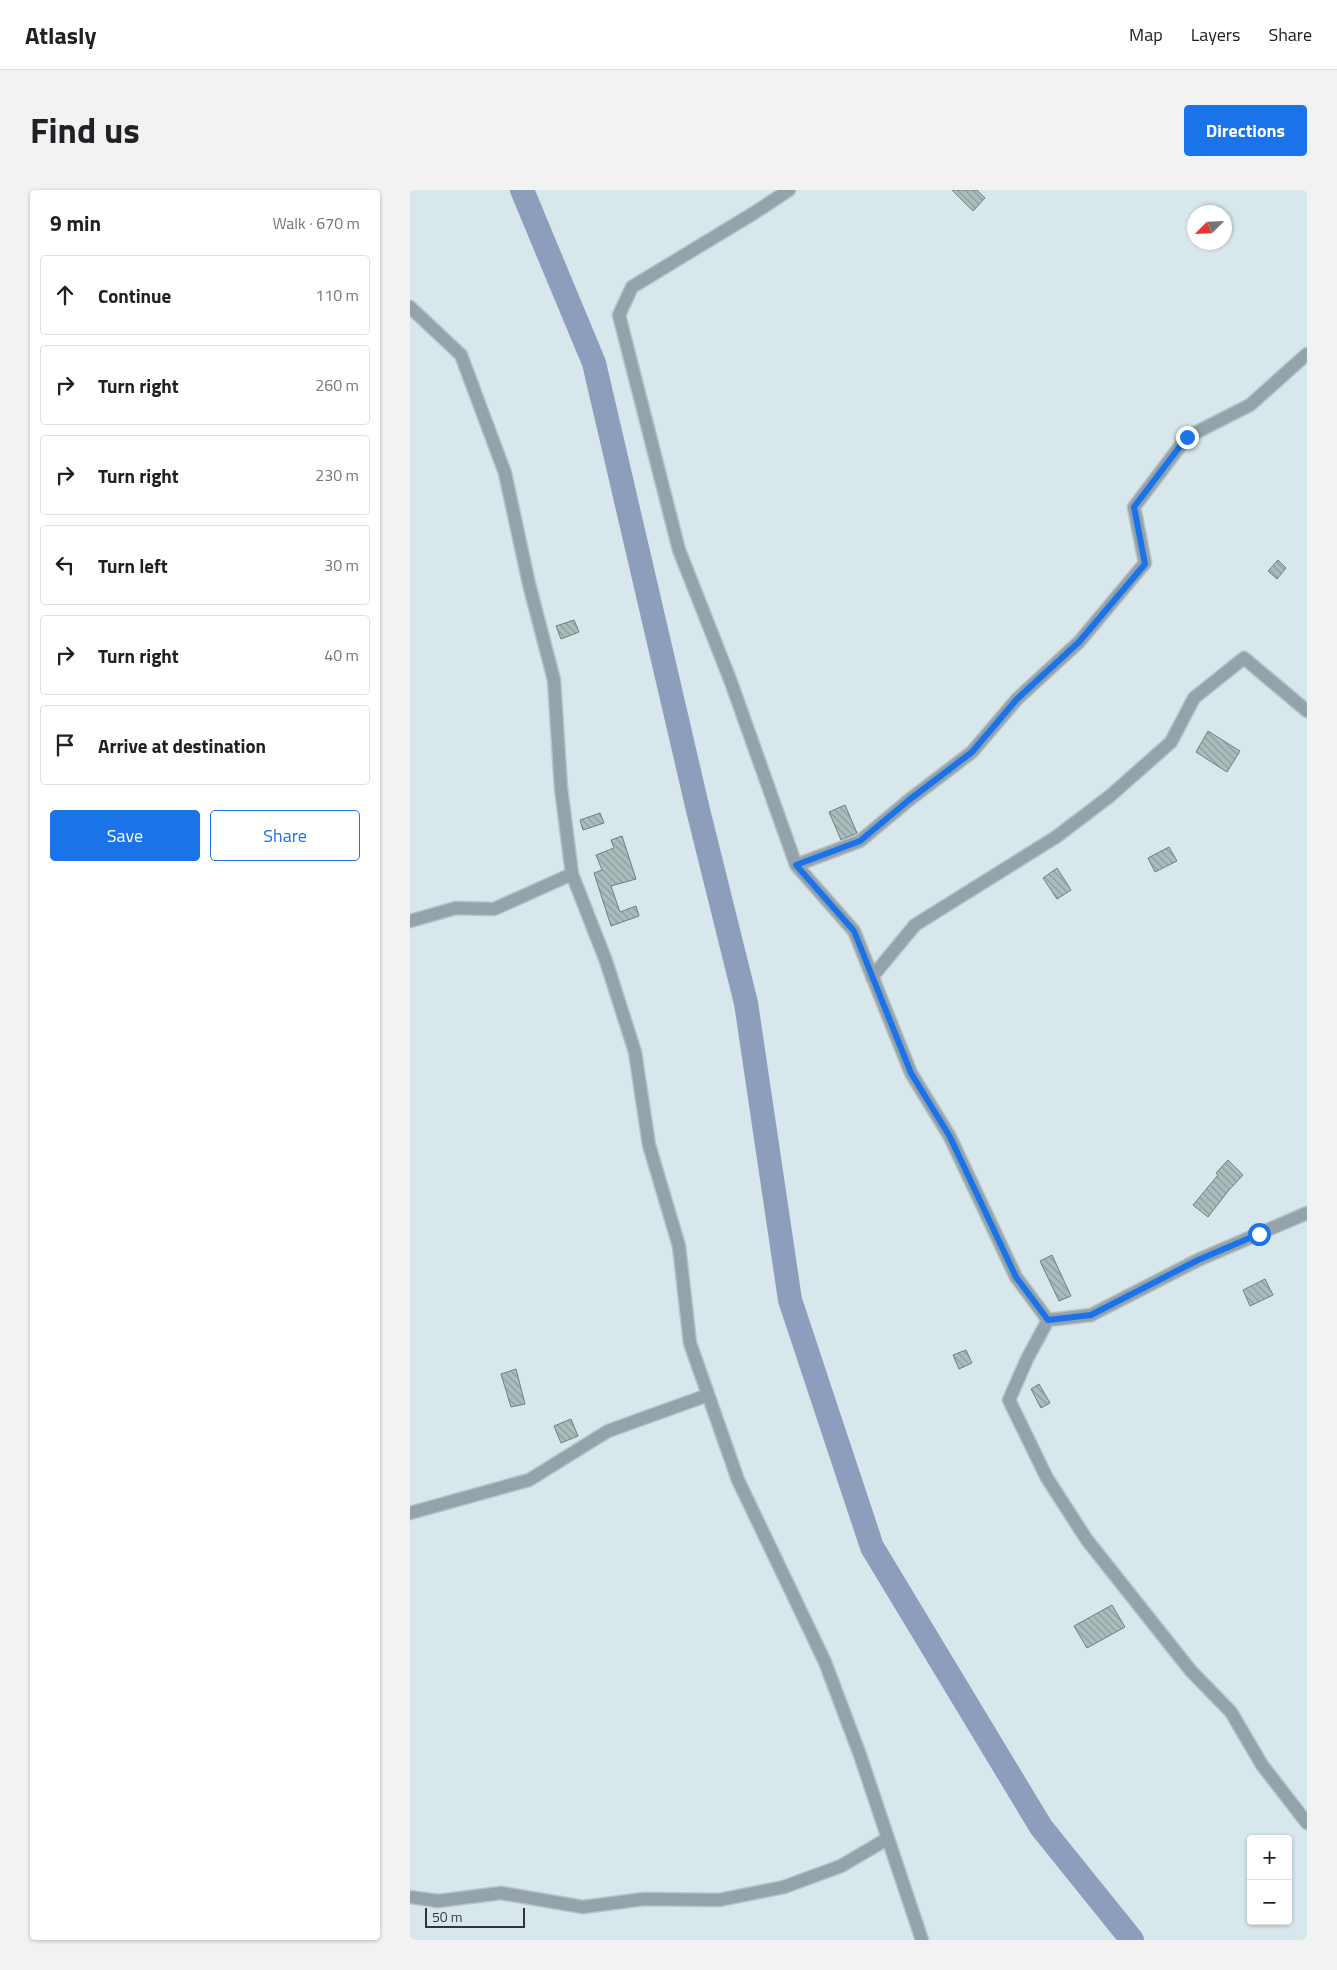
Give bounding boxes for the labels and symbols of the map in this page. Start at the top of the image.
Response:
north arrow [1187,205,1232,250]
route end [1176,426,1199,449]
route start [1248,1223,1271,1246]
scale bar [425,1905,525,1928]

